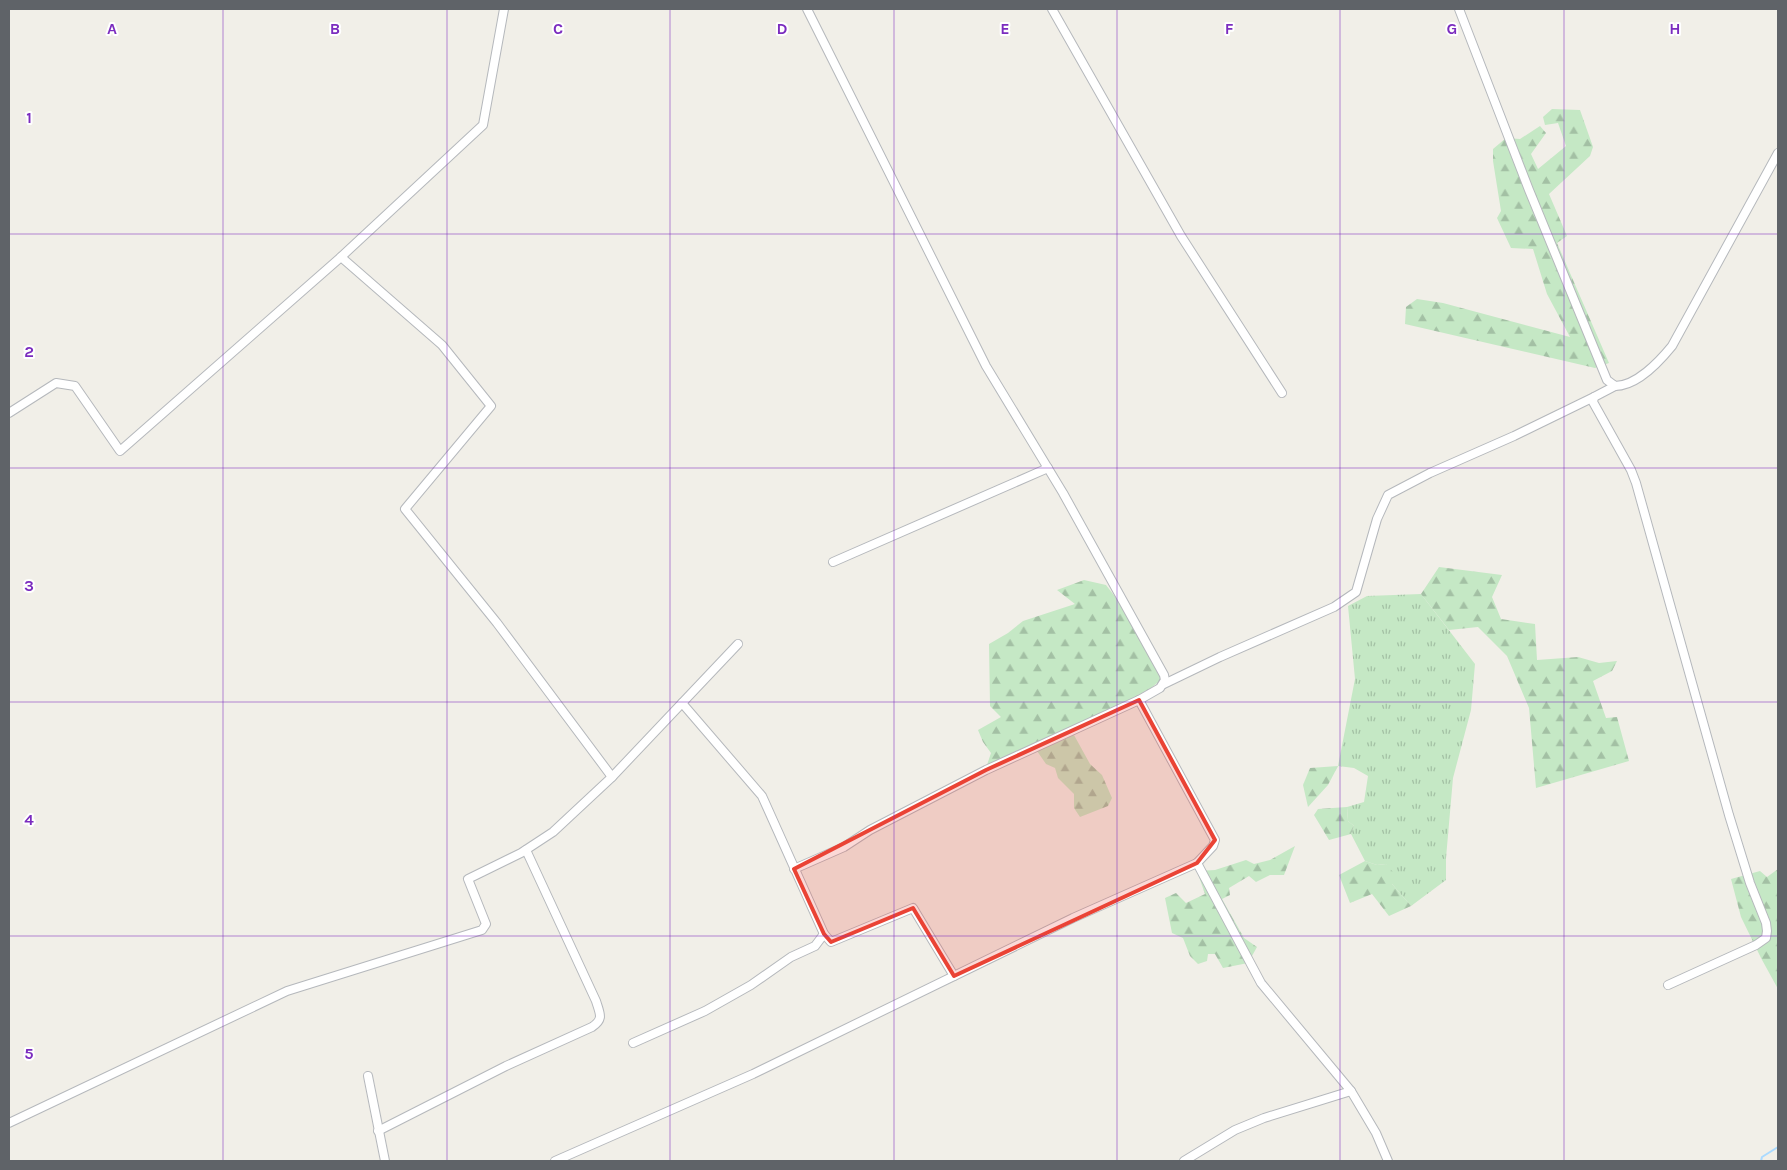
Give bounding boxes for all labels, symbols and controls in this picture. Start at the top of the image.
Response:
text: A [107,19,117,38]
text: B [330,19,340,38]
text: C [553,19,563,38]
text: D [777,19,788,38]
text: E [1000,19,1010,38]
text: F [1225,19,1234,38]
text: G [1447,19,1457,38]
text: H [1669,19,1681,38]
text: 1 [26,108,32,127]
text: 2 [24,342,34,361]
text: 3 [24,576,34,595]
text: 4 [24,810,34,829]
text: 5 [24,1044,34,1063]

